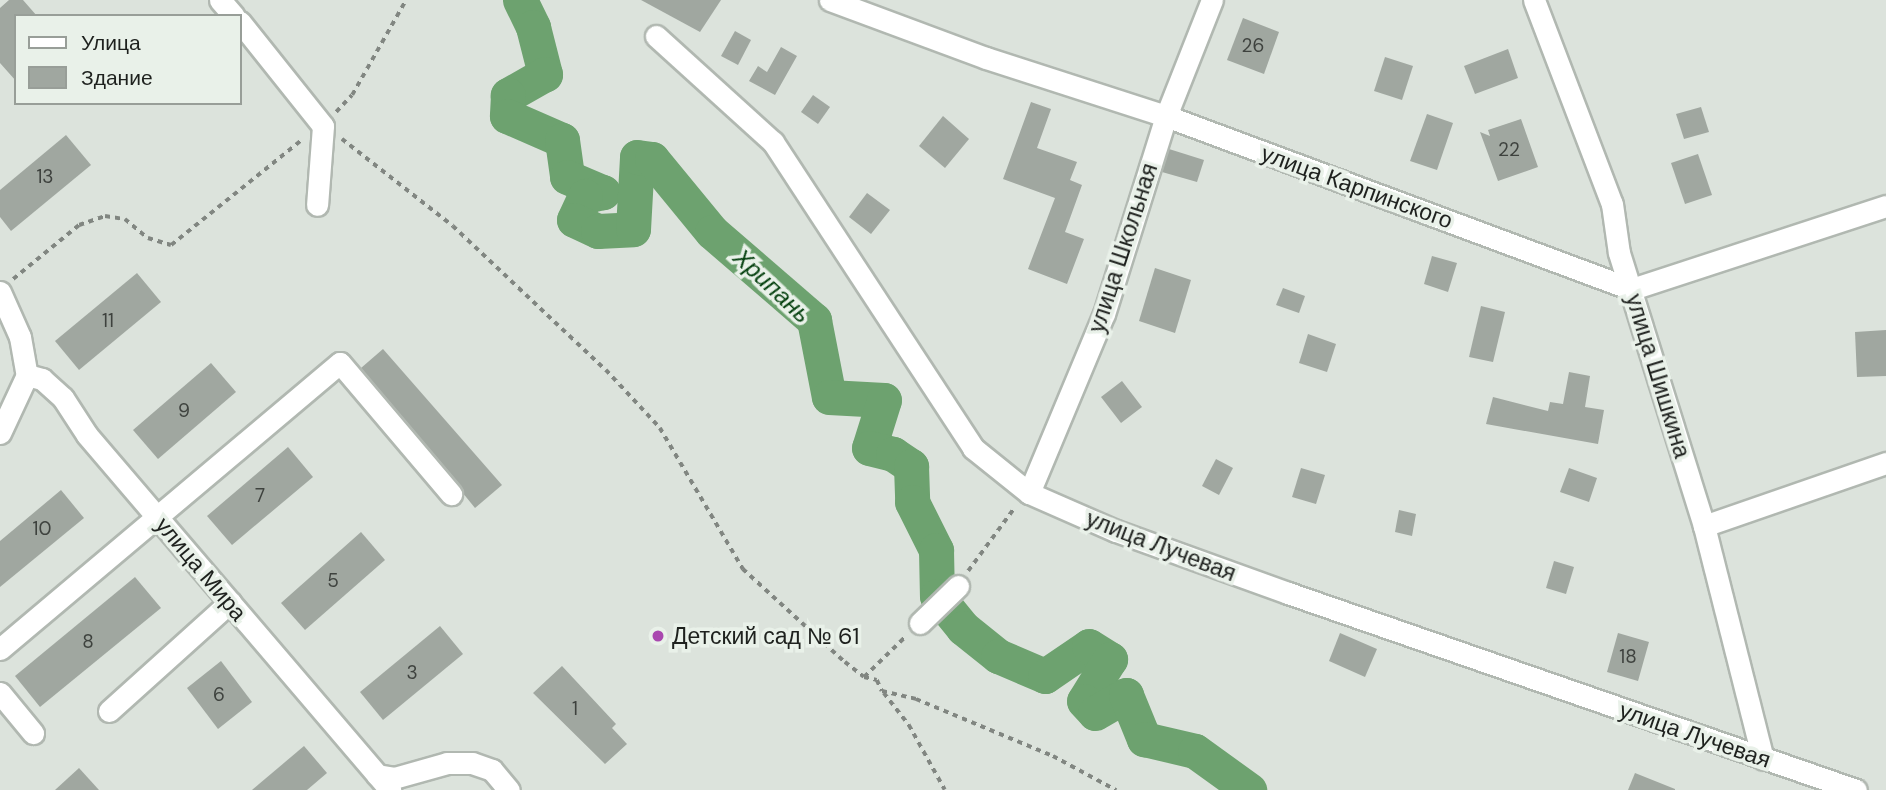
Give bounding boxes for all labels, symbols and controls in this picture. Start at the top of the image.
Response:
legend [14,14,242,105]
text: Улица [81,29,141,57]
house number: 26 [1242,35,1264,57]
text: Здание [81,64,153,92]
house number: 22 [1498,139,1520,161]
street label: улица Карпинского [1258,140,1456,234]
street label: улица Школьная [1083,160,1163,336]
house number: 13 [36,166,54,188]
water label: Хрипань [727,243,817,329]
street label: улица Шишкина [1620,291,1696,461]
house number: 11 [102,310,114,332]
house number: 9 [178,400,190,422]
house number: 7 [255,485,265,507]
street label: улица Лучевая [1082,505,1240,587]
street label: улица Мира [150,512,252,626]
house number: 10 [33,518,51,540]
house number: 5 [327,570,339,592]
place label: Детский сад № 61 [672,622,859,650]
marker: Детский сад № 61 [650,628,666,644]
house number: 8 [82,631,94,653]
house number: 18 [1619,646,1637,668]
house number: 3 [406,662,418,684]
house number: 6 [213,684,225,706]
street label: улица Лучевая [1616,696,1774,774]
house number: 1 [572,698,578,720]

